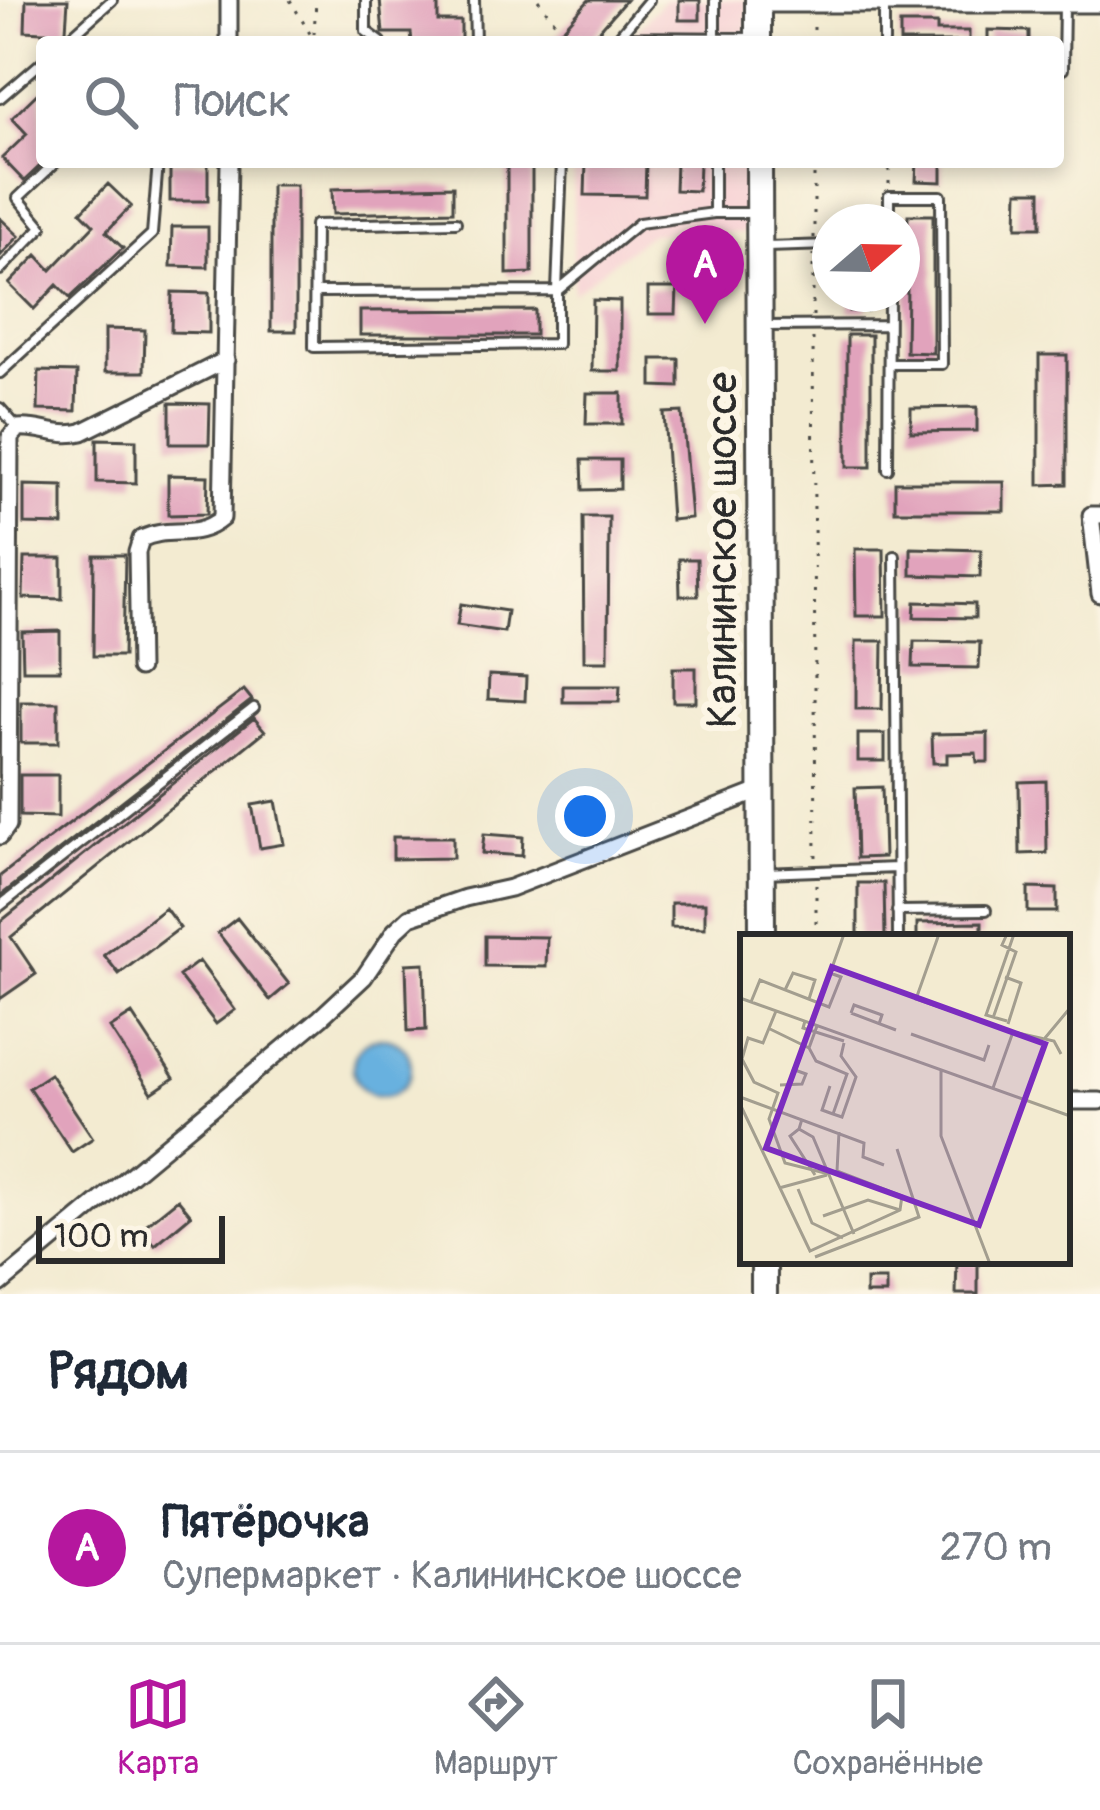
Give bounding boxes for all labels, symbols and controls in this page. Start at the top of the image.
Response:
search box [36,36,1064,168]
icon: search [78,69,144,135]
text: Поиск [174,74,291,130]
north arrow [812,204,920,312]
pin: A [666,225,744,324]
street label: Калининское шоссе [697,372,749,728]
your location [555,786,615,846]
inset map [740,934,1070,1264]
scale bar [36,1210,225,1263]
text: 100 m [54,1216,148,1257]
text: Рядом [48,1340,189,1404]
text: Пятёрочка [162,1495,369,1551]
text: A [74,1523,100,1572]
text: 270 m [940,1523,1052,1572]
text: Супермаркет · Калининское шоссе [162,1551,742,1600]
tab: Карта [117,1671,199,1784]
tab: Маршрут [434,1671,558,1784]
tab: Сохранённые [792,1671,983,1784]

